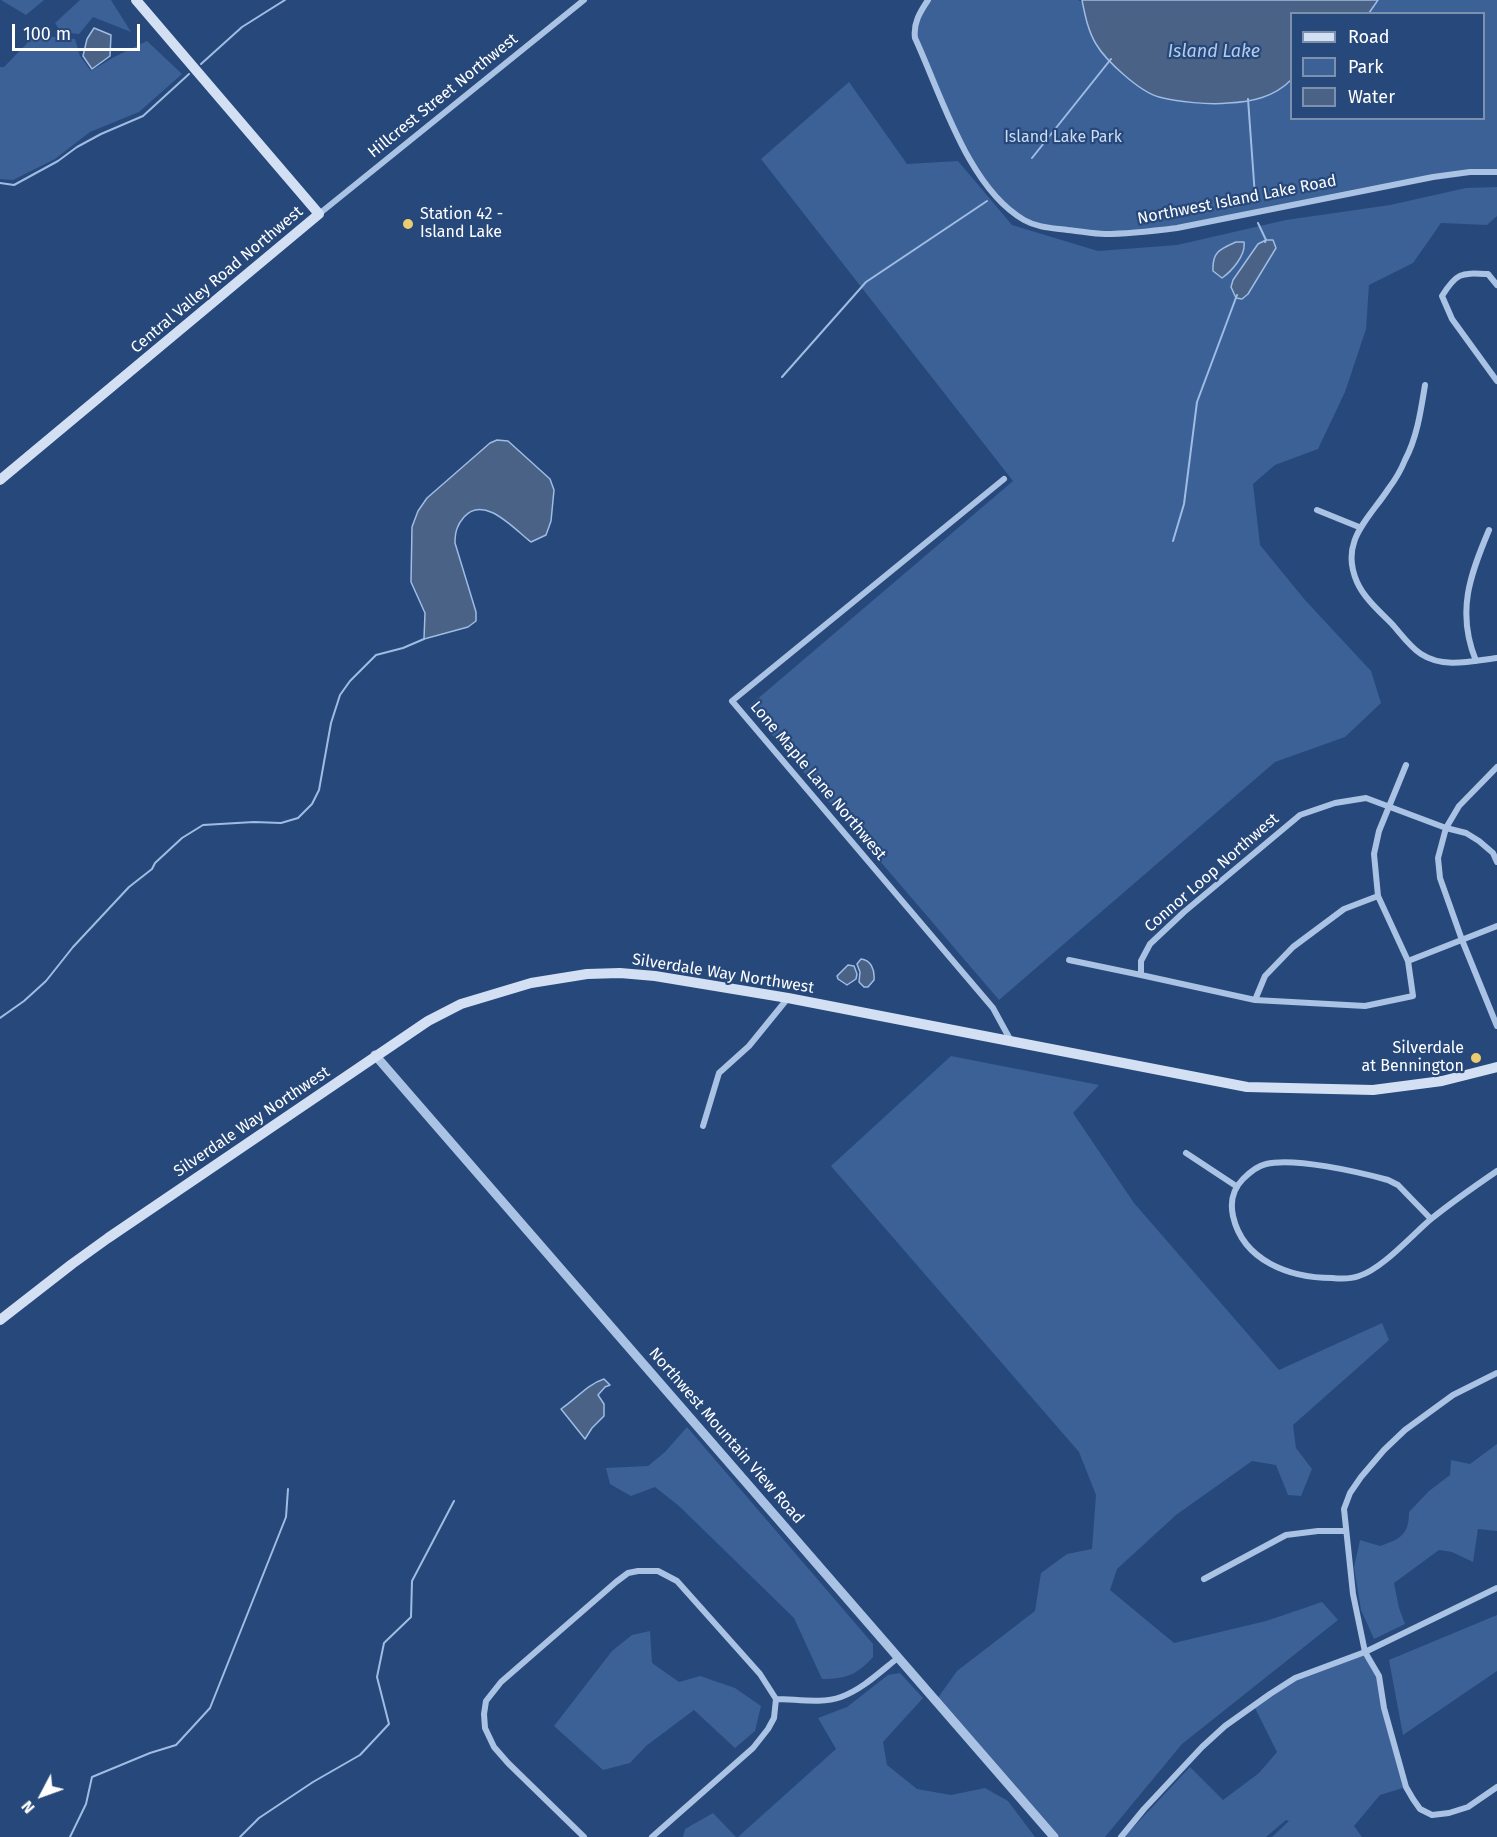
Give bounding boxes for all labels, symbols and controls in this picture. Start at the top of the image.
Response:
scale bar [15,12,142,50]
legend [1290,12,1485,120]
text: 100 m [23,23,71,45]
text: Road [1348,26,1390,48]
street label: Hillcrest Street Northwest [364,30,522,162]
water label: Island Lake [1168,41,1260,63]
text: Park [1348,56,1383,78]
text: Water [1348,86,1395,108]
park label: Island Lake Park [1004,128,1122,148]
street label: Northwest Island Lake Road [1136,171,1338,229]
street label: Central Valley Road Northwest [127,202,307,358]
place label: Station 42 - Island Lake [420,205,503,243]
marker: Station 42 - Island Lake [401,217,415,231]
street label: Lone Maple Lane Northwest [746,698,890,864]
street label: Connor Loop Northwest [1141,809,1283,937]
street label: Silverdale Way Northwest [631,950,815,998]
place label: Silverdale at Bennington [1362,1039,1464,1077]
marker: Silverdale at Bennington [1469,1051,1483,1065]
street label: Silverdale Way Northwest [170,1063,334,1181]
street label: Northwest Mountain View Road [644,1344,808,1528]
north arrow [12,1765,72,1825]
text: N [17,1797,39,1817]

